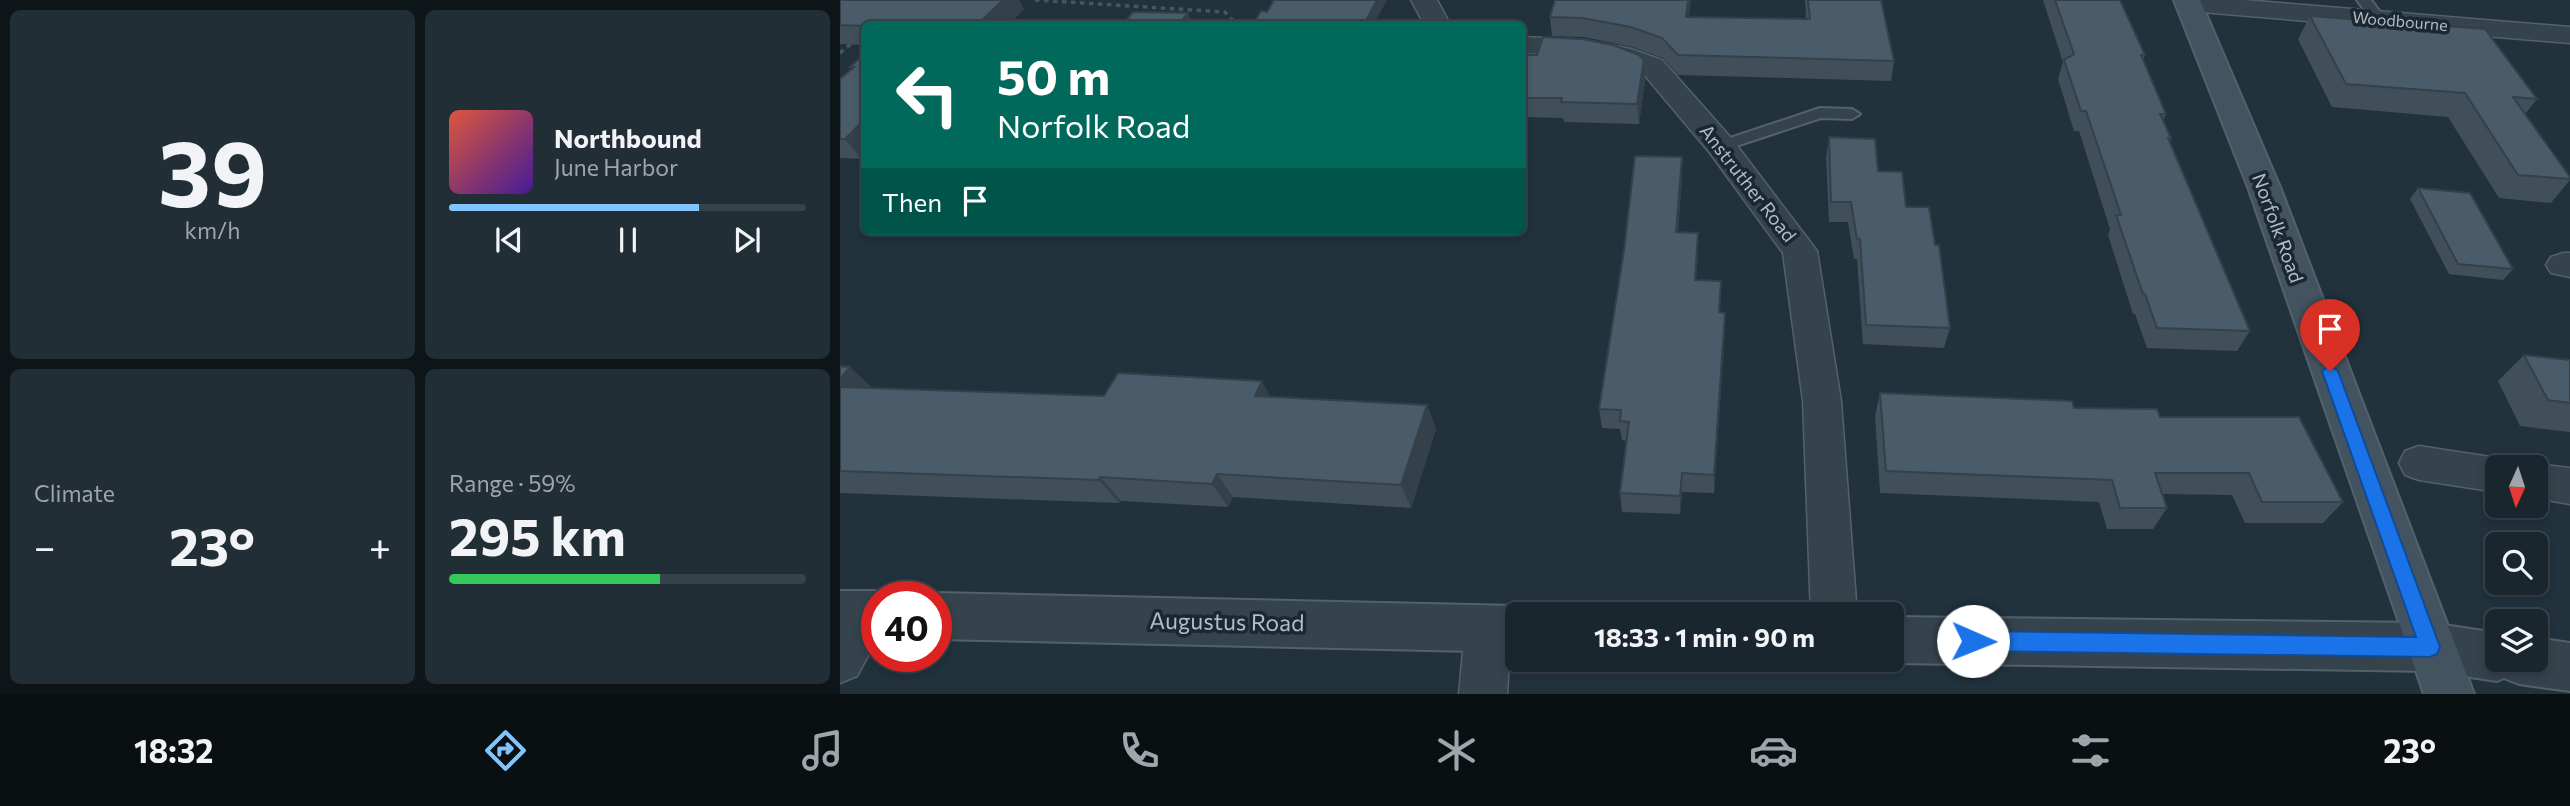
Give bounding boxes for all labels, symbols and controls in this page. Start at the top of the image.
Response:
street label: Woodbourne [2352,7,2448,34]
text: 50 m [997,45,1110,105]
icon: left [882,49,973,140]
text: Norfolk Road [997,105,1190,145]
text: 39 [158,114,267,226]
street label: Anstruther Road [1695,119,1801,246]
text: Northbound [554,122,702,153]
text: June Harbor [554,153,678,181]
street label: Norfolk Road [2248,170,2309,286]
icon: arrive [956,182,994,220]
text: Then [882,186,942,217]
text: km/h [185,216,240,244]
icon: previous [490,221,528,259]
icon: pause [609,221,647,259]
icon: next [728,221,766,259]
pin [2300,299,2360,371]
icon: arrive [2311,310,2349,348]
north arrow [2485,455,2548,518]
map controls [2485,455,2548,672]
text: Range · 59% [449,469,576,497]
text: Climate [34,479,115,507]
text: 295 km [449,503,626,567]
text: 23° [169,513,255,577]
text: − [34,522,56,569]
text: + [369,522,391,569]
button: search [2485,532,2548,595]
speed limit sign: 40 [861,581,952,672]
position arrow [1936,604,2010,678]
street label: Augustus Road [1149,606,1305,636]
button: layers [2485,609,2548,672]
text: 18:33 · 1 min · 90 m [1594,621,1815,652]
icon: directions [481,726,530,775]
icon: music [798,726,847,775]
icon: phone [1115,726,1164,775]
icon: climate [1432,726,1481,775]
icon: car [1749,726,1798,775]
icon: filters [2066,726,2115,775]
text: 18:32 [134,730,213,770]
text: 23° [2383,730,2436,770]

